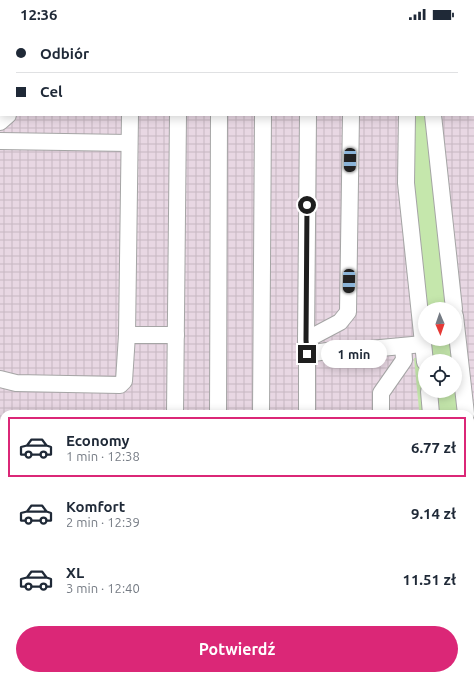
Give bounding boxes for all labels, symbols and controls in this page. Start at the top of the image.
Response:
text: 12:36 [20,6,58,23]
text: Odbiór [40,45,89,62]
text: Cel [40,83,63,100]
car [344,148,356,172]
route start [298,196,316,214]
car [343,269,355,293]
north arrow [418,302,462,346]
map controls [418,302,462,398]
callout: 1 min [321,340,387,368]
route end [298,345,316,363]
text: 1 min [338,347,370,361]
button: locate [418,354,462,398]
icon: car [18,429,54,465]
text: Economy [66,432,130,449]
text: 6.77 zł [411,439,456,456]
text: 1 min · 12:38 [66,449,140,463]
icon: car [18,495,54,531]
text: Komfort [66,498,125,515]
text: 9.14 zł [411,505,456,522]
text: 2 min · 12:39 [66,515,140,529]
icon: car [18,561,54,597]
text: XL [66,564,84,581]
text: 11.51 zł [402,571,456,588]
text: 3 min · 12:40 [66,581,140,595]
button: Potwierdź [16,626,458,672]

